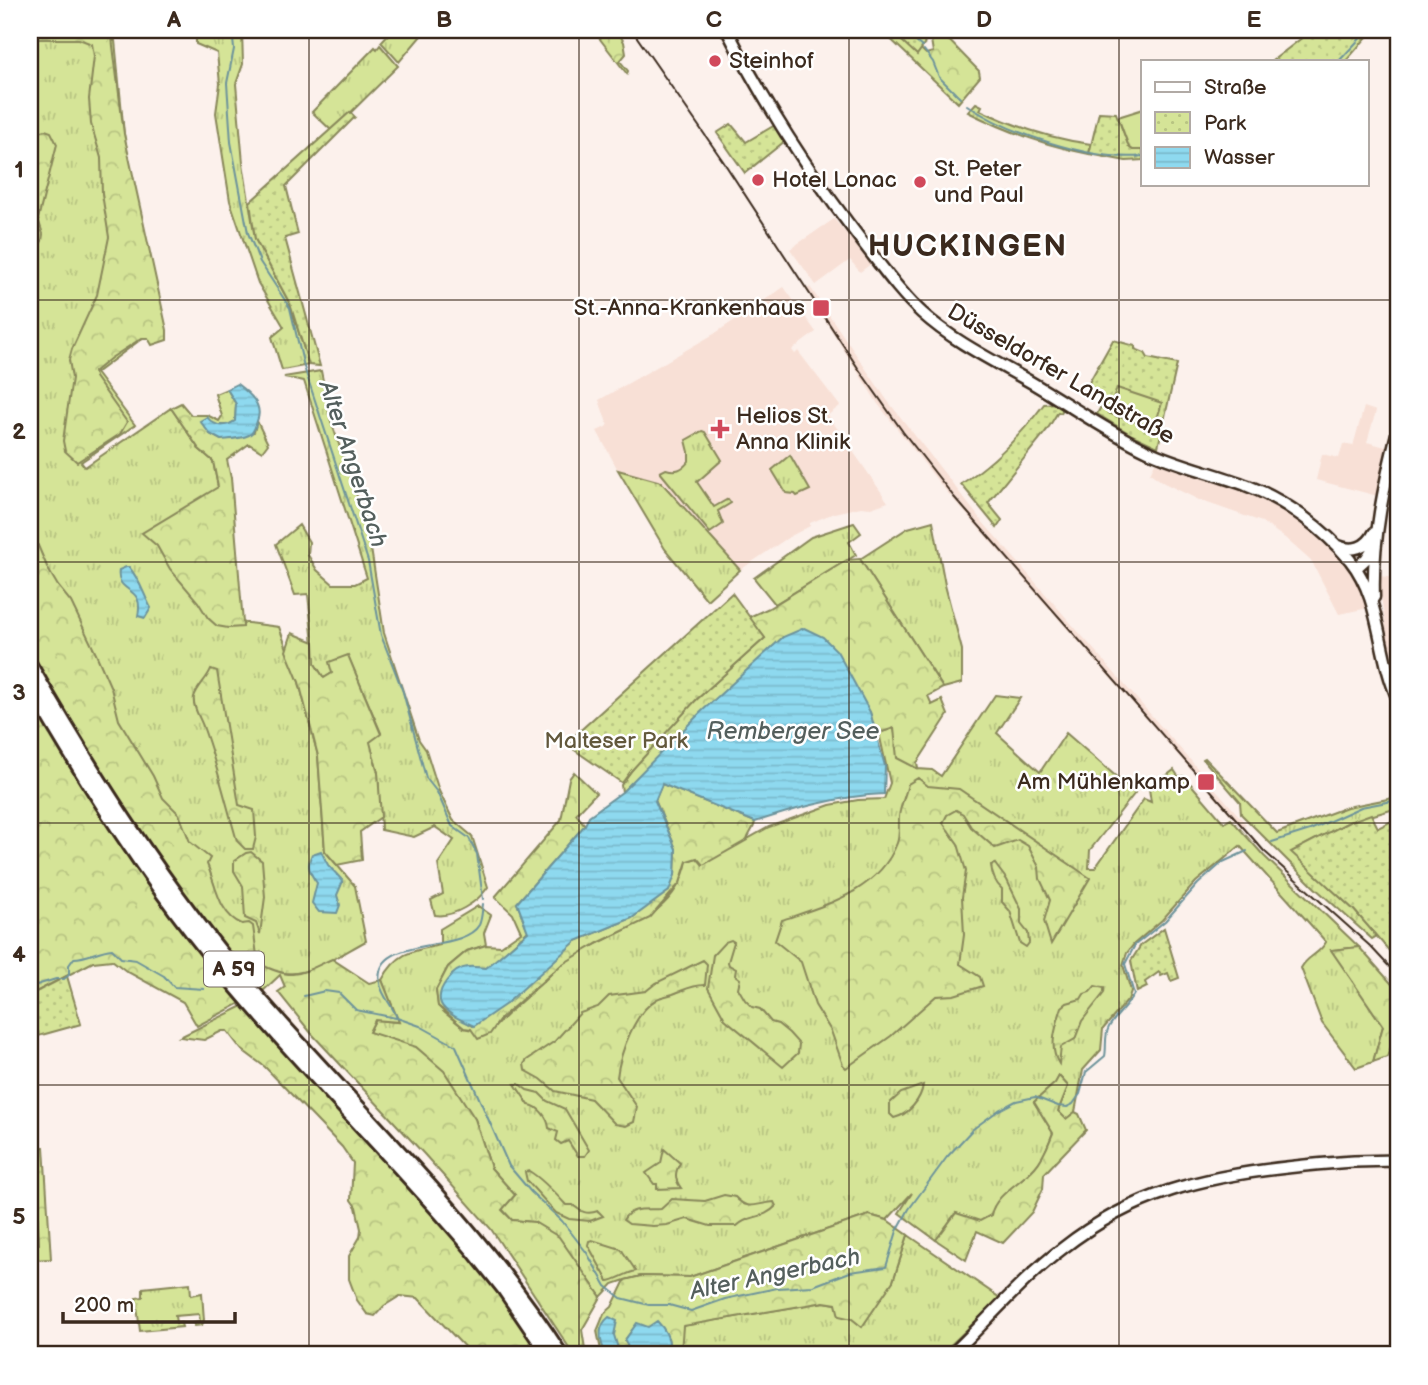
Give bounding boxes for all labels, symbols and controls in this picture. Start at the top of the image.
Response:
text: A [166,6,182,34]
text: B [436,6,452,34]
text: C [706,6,722,34]
text: D [976,6,992,34]
text: E [1247,6,1262,34]
place label: Steinhof [729,47,814,75]
marker: Steinhof [707,53,723,69]
legend [1141,60,1368,186]
text: Straße [1204,75,1266,100]
text: Park [1204,111,1247,136]
text: Wasser [1204,145,1275,170]
place label: St. Peter und Paul [934,155,1024,209]
text: 1 [14,156,24,184]
place label: Hotel Lonac [772,166,897,194]
marker: Hotel Lonac [750,172,766,188]
marker: St. Peter und Paul [912,174,928,190]
district label: HUCKINGEN [868,229,1068,265]
place label: St.-Anna-Krankenhaus [574,294,805,322]
street label: Düsseldorfer Landstraße [942,297,1180,451]
marker: St.-Anna-Krankenhaus [811,298,831,318]
water label: Alter Angerbach [312,376,394,551]
place label: Helios St. Anna Klinik [736,402,851,456]
text: 2 [12,418,26,446]
marker: Helios St. Anna Klinik [710,419,730,439]
text: 3 [12,679,26,707]
water label: Remberger See [707,717,879,746]
park label: Malteser Park [544,727,689,755]
place label: Am Mühlenkamp [1017,768,1190,796]
marker: Am Mühlenkamp [1196,772,1216,792]
text: 4 [12,941,26,969]
road number: A 59 [204,951,264,986]
text: 5 [12,1203,26,1231]
water label: Alter Angerbach [686,1242,863,1306]
scale bar [63,1280,234,1324]
text: 200 m [74,1293,134,1318]

